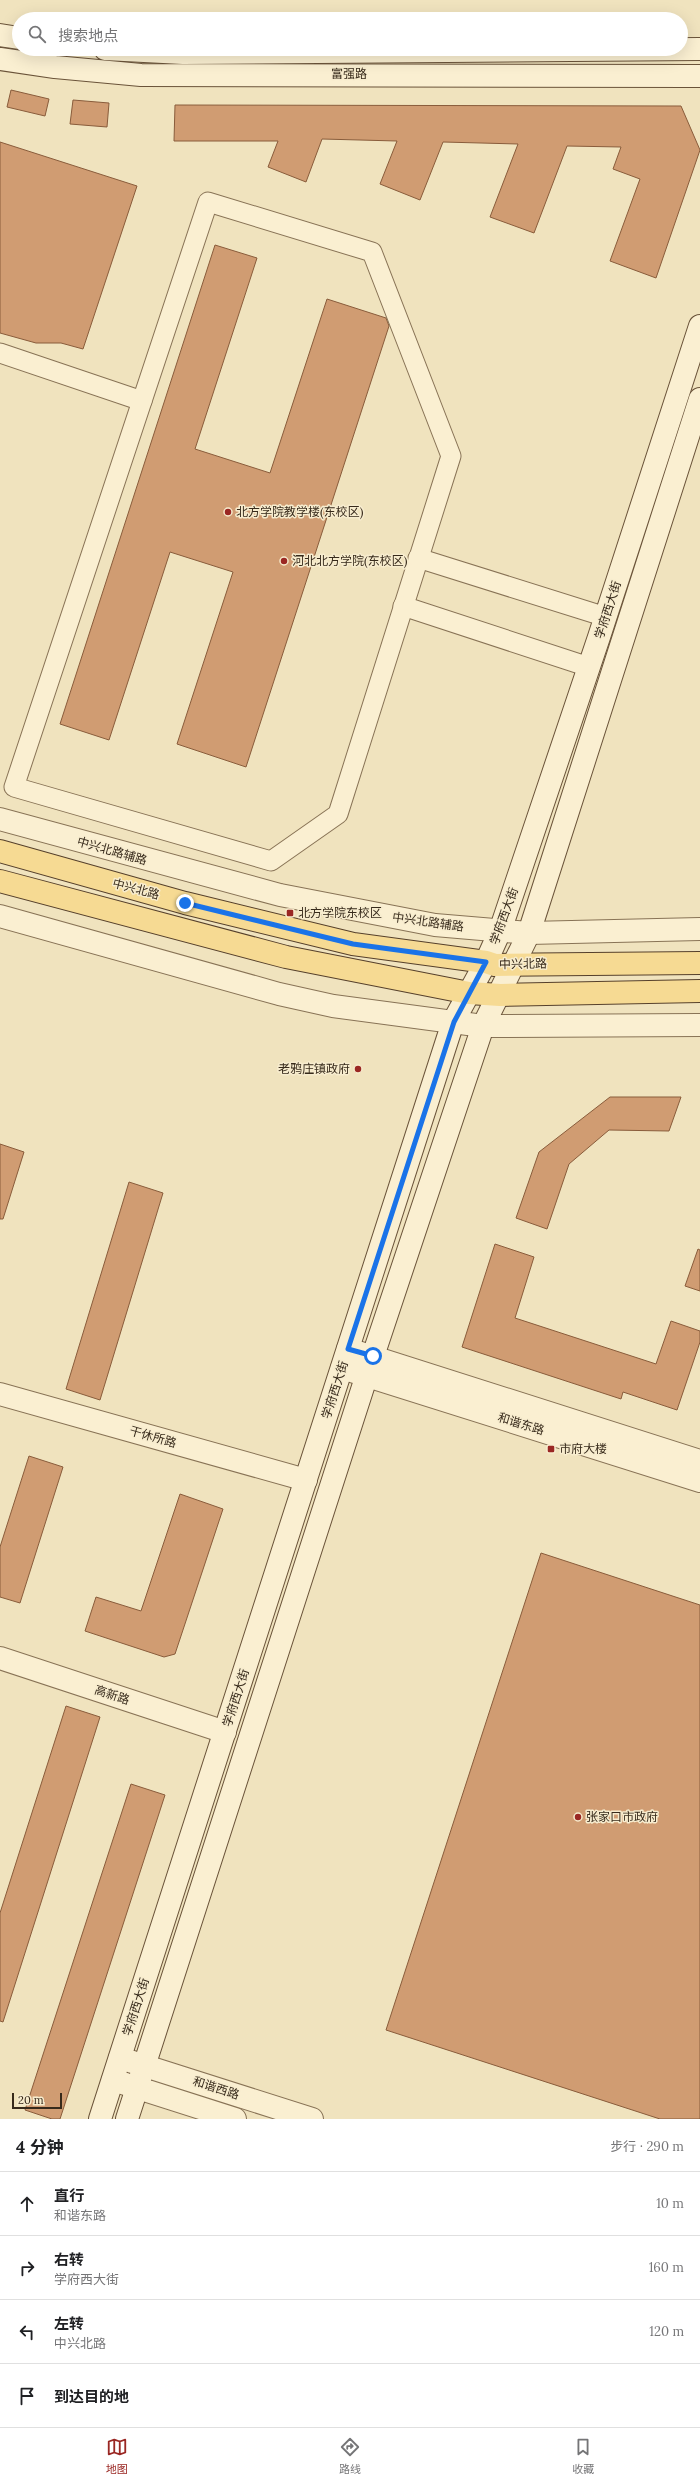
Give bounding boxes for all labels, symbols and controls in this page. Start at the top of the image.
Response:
search box [12,12,688,56]
icon: search [26,23,48,45]
text: 搜索地点 [58,26,118,45]
street label: 富强路 [331,66,367,81]
place label: 北方学院教学楼(东校区) [236,504,364,520]
marker: 北方学院教学楼(东校区) [223,507,233,517]
place label: 河北北方学院(东校区) [292,553,408,569]
marker: 河北北方学院(东校区) [279,556,289,566]
street label: 学府西大街 [591,579,624,641]
street label: 中兴北路辅路 [75,833,149,868]
street label: 中兴北路 [111,875,161,902]
street label: 学府西大街 [486,885,521,947]
route end [176,894,194,912]
place label: 北方学院东校区 [298,905,382,920]
marker: 北方学院东校区 [285,908,295,918]
street label: 中兴北路辅路 [391,909,465,934]
street label: 中兴北路 [499,956,547,971]
place label: 老鸦庄镇政府 [278,1061,350,1076]
marker: 老鸦庄镇政府 [353,1064,363,1074]
route start [364,1347,382,1365]
street label: 学府西大街 [318,1359,351,1421]
street label: 和谐东路 [496,1409,546,1438]
street label: 干休所路 [128,1423,178,1450]
place label: 市府大楼 [559,1441,607,1456]
marker: 市府大楼 [546,1444,556,1454]
street label: 学府西大街 [219,1667,252,1729]
street label: 高新路 [93,1682,132,1707]
place label: 张家口市政府 [586,1809,658,1824]
marker: 张家口市政府 [573,1812,583,1822]
street label: 学府西大街 [119,1976,152,2038]
street label: 和谐西路 [191,2073,241,2102]
scale bar [12,2091,62,2110]
text: 20 m [18,2093,43,2107]
text: 4 分钟 [16,2136,64,2158]
text: 步行 · 290 m [610,2138,684,2155]
text: 直行 [54,2186,84,2205]
icon: ahead [16,2193,38,2215]
text: 10 m [656,2195,684,2212]
text: 和谐东路 [54,2207,106,2224]
text: 右转 [54,2250,84,2269]
icon: right [16,2257,38,2279]
text: 160 m [649,2259,684,2276]
text: 学府西大街 [54,2271,119,2288]
text: 左转 [54,2314,84,2333]
icon: left [16,2321,38,2343]
text: 120 m [649,2323,684,2340]
text: 中兴北路 [54,2335,106,2352]
icon: arrive [16,2385,38,2407]
text: 到达目的地 [54,2387,129,2406]
tab: 地图 [106,2436,128,2476]
tab: 路线 [339,2436,361,2476]
tab: 收藏 [572,2436,594,2476]

